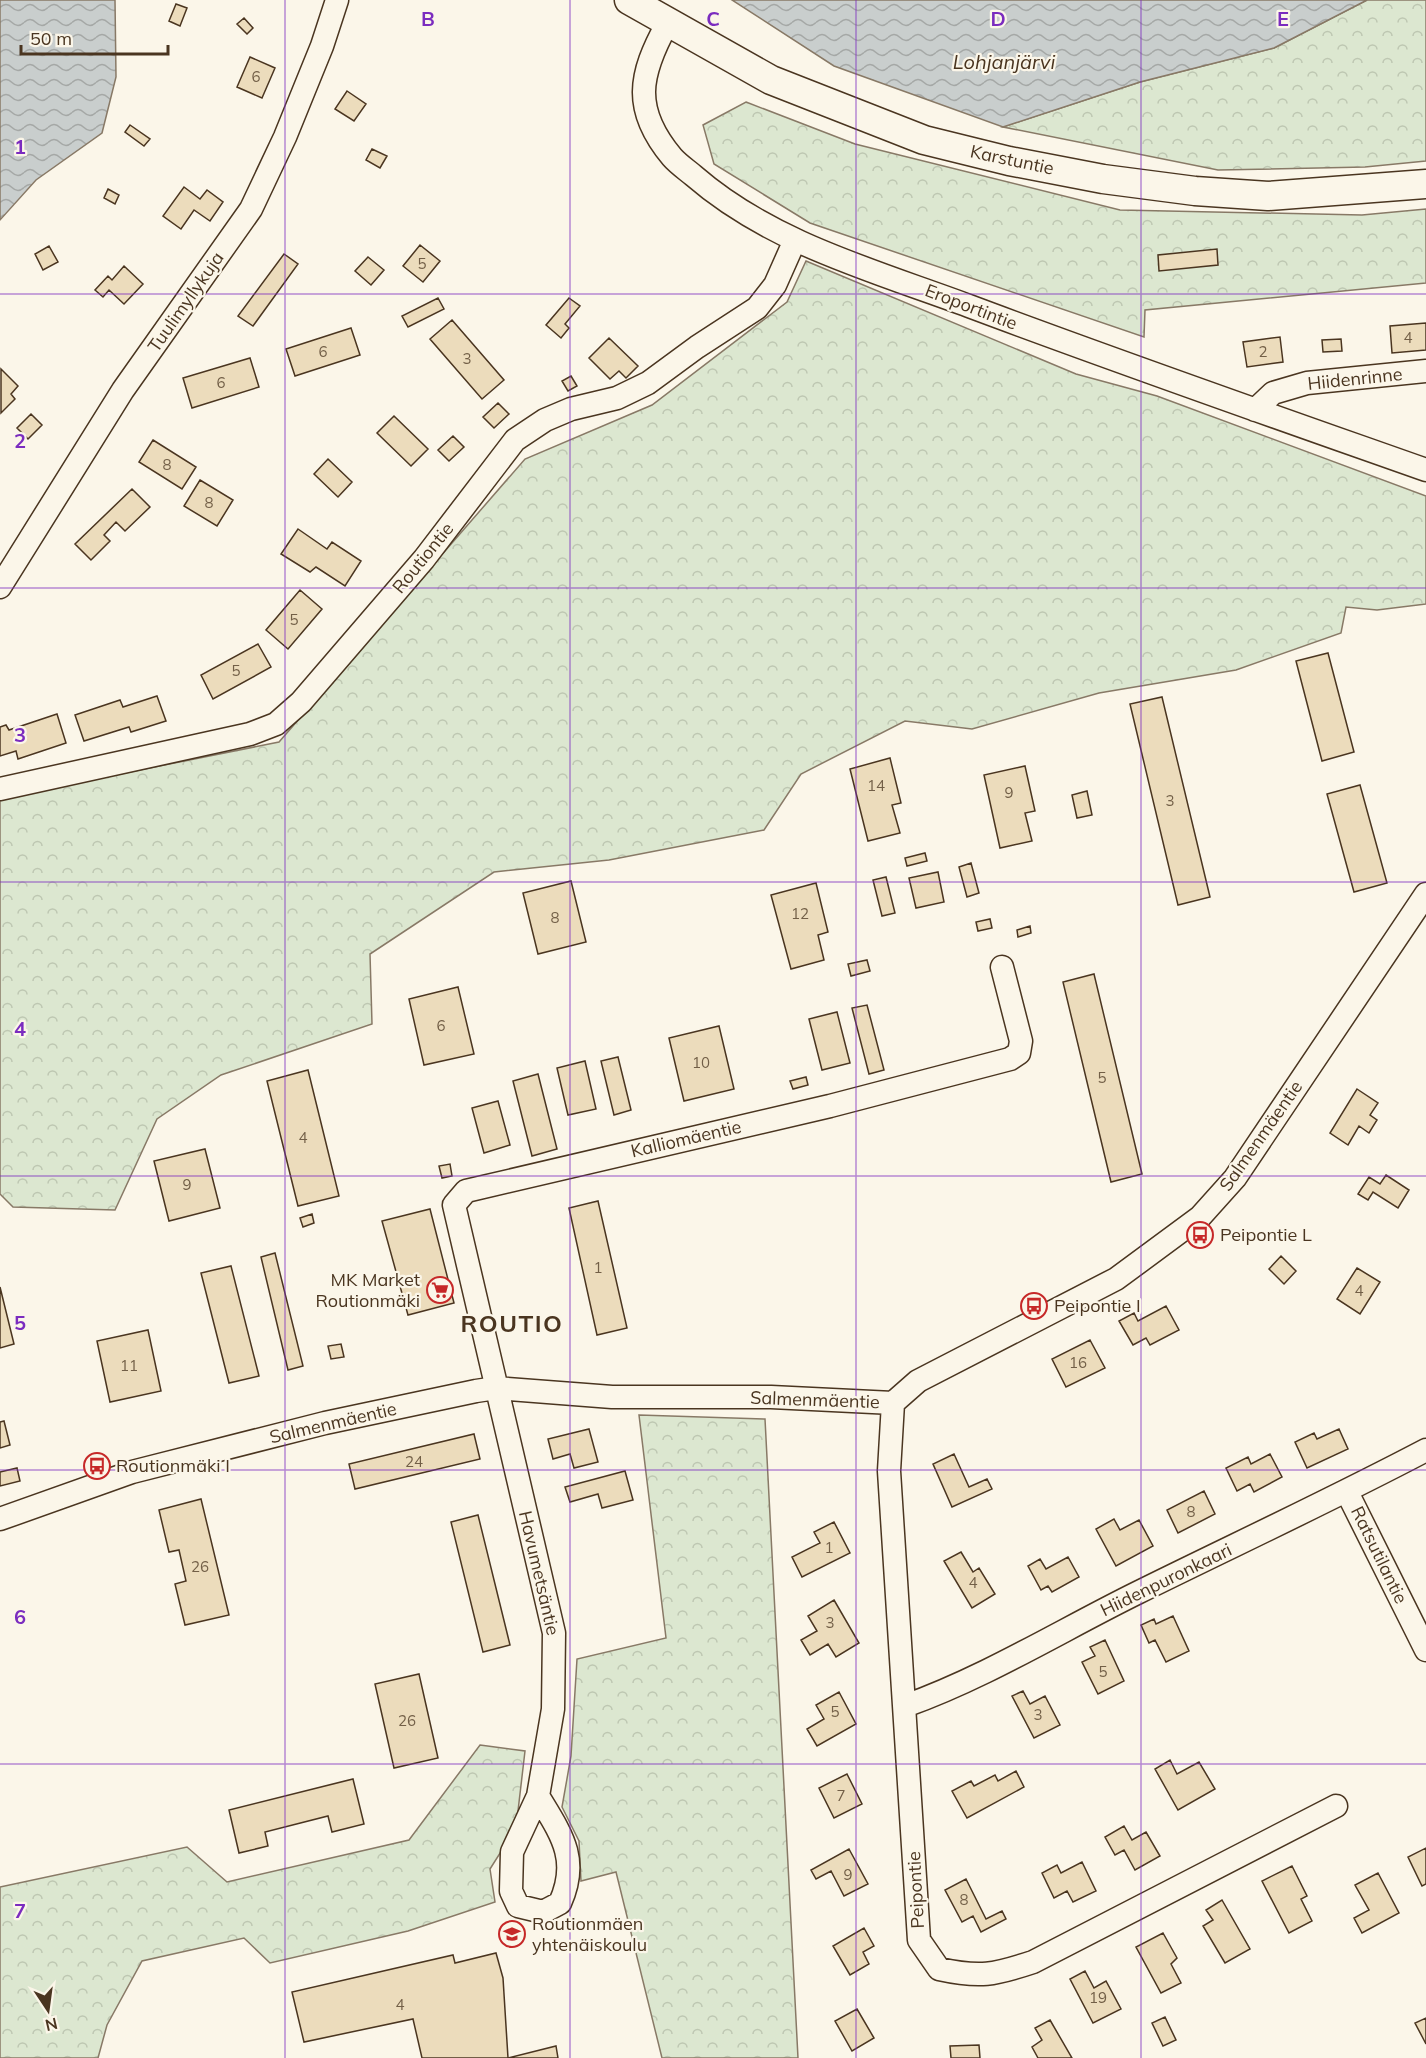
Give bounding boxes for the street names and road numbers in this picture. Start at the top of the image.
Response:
street label: Karstuntie [968,139,1056,180]
street label: Tuulimyllykuja [143,247,229,356]
street label: Eroportintie [922,278,1021,335]
street label: Hiidenrinne [1306,362,1403,395]
street label: Routiontie [387,518,458,598]
street label: Salmenmäentie [1214,1076,1307,1195]
street label: Kalliomäentie [628,1115,743,1162]
street label: Salmenmäentie [750,1386,880,1413]
street label: Salmenmäentie [267,1397,399,1448]
street label: Ratsutilantie [1346,1502,1413,1607]
street label: Havumetsäntie [514,1508,565,1637]
street label: Hiidenpuronkaari [1096,1538,1235,1621]
street label: Peipontie [902,1851,929,1929]

